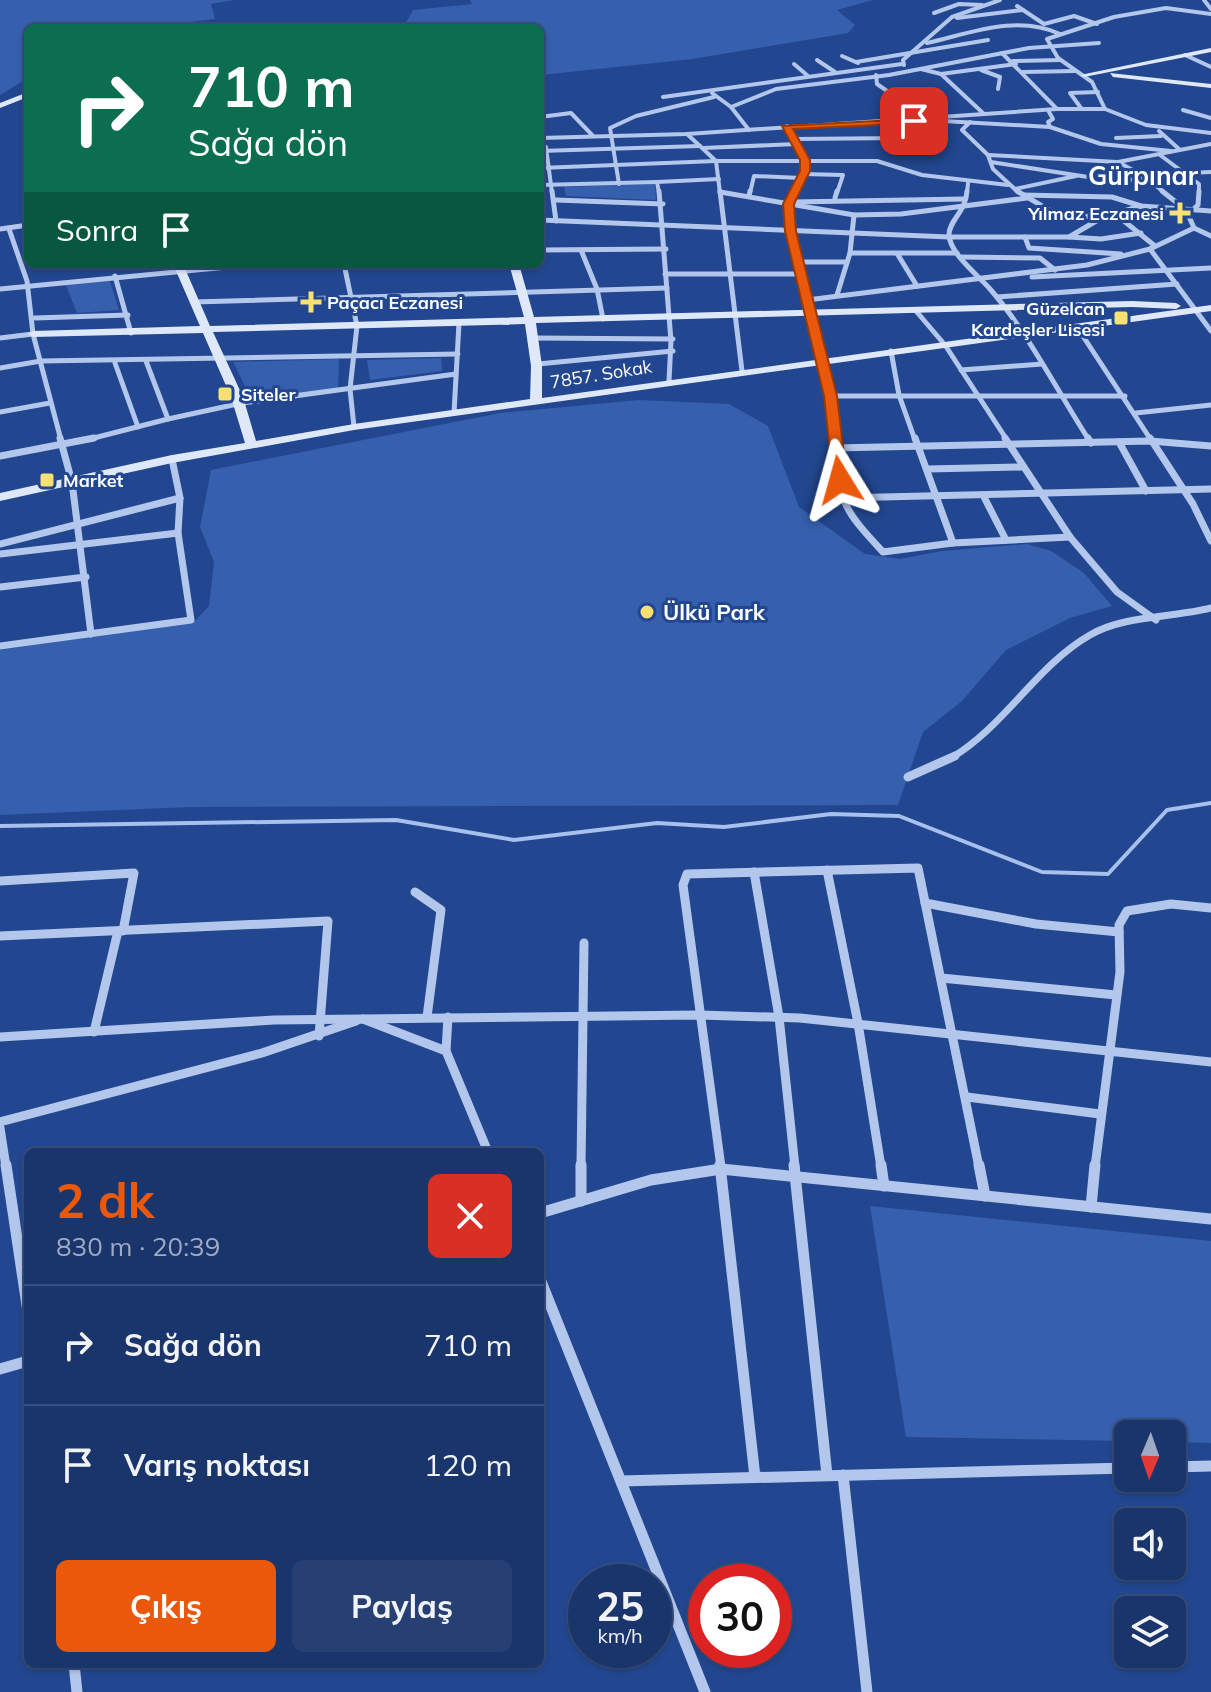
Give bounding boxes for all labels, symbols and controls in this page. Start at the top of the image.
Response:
text: 710 m [188,51,355,121]
icon: right [56,56,160,160]
pin [880,87,948,155]
icon: arrive [892,99,936,143]
text: Sağa dön [188,120,348,165]
district label: Gürpınar [1088,159,1199,192]
place label: Yılmaz Eczanesi [1027,202,1164,225]
marker: Yılmaz Eczanesi [1171,204,1189,222]
icon: arrive [154,208,198,252]
text: Sonra [56,211,138,249]
place label: Paçacı Eczanesi [327,291,463,314]
marker: Paçacı Eczanesi [302,293,320,311]
place label: Güzelcan Kardeşler Lisesi [971,297,1105,341]
marker: Güzelcan Kardeşler Lisesi [1112,309,1130,327]
street label: 7857. Sokak [548,354,654,393]
place label: Siteler [241,383,296,406]
marker: Siteler [216,385,234,403]
position arrow [798,438,882,522]
place label: Market [63,469,123,492]
marker: Market [38,471,56,489]
place label: Ülkü Park [663,598,766,626]
marker: Ülkü Park [638,603,656,621]
text: 2 dk [56,1170,154,1230]
button: close [428,1174,512,1258]
text: 830 m · 20:39 [56,1230,220,1263]
icon: right [56,1323,100,1367]
text: Sağa dön [124,1326,262,1364]
text: 710 m [424,1326,512,1364]
north arrow [1114,1420,1186,1492]
map controls [1114,1420,1186,1668]
icon: arrive [56,1443,100,1487]
text: Varış noktası [124,1446,310,1484]
text: 120 m [424,1446,512,1484]
button: sound [1114,1508,1186,1580]
button: Çıkış [56,1560,276,1652]
button: Paylaş [292,1560,512,1652]
speed limit sign: 30 [688,1564,792,1668]
text: 25 [596,1581,644,1631]
button: layers [1114,1596,1186,1668]
text: km/h [597,1623,643,1648]

